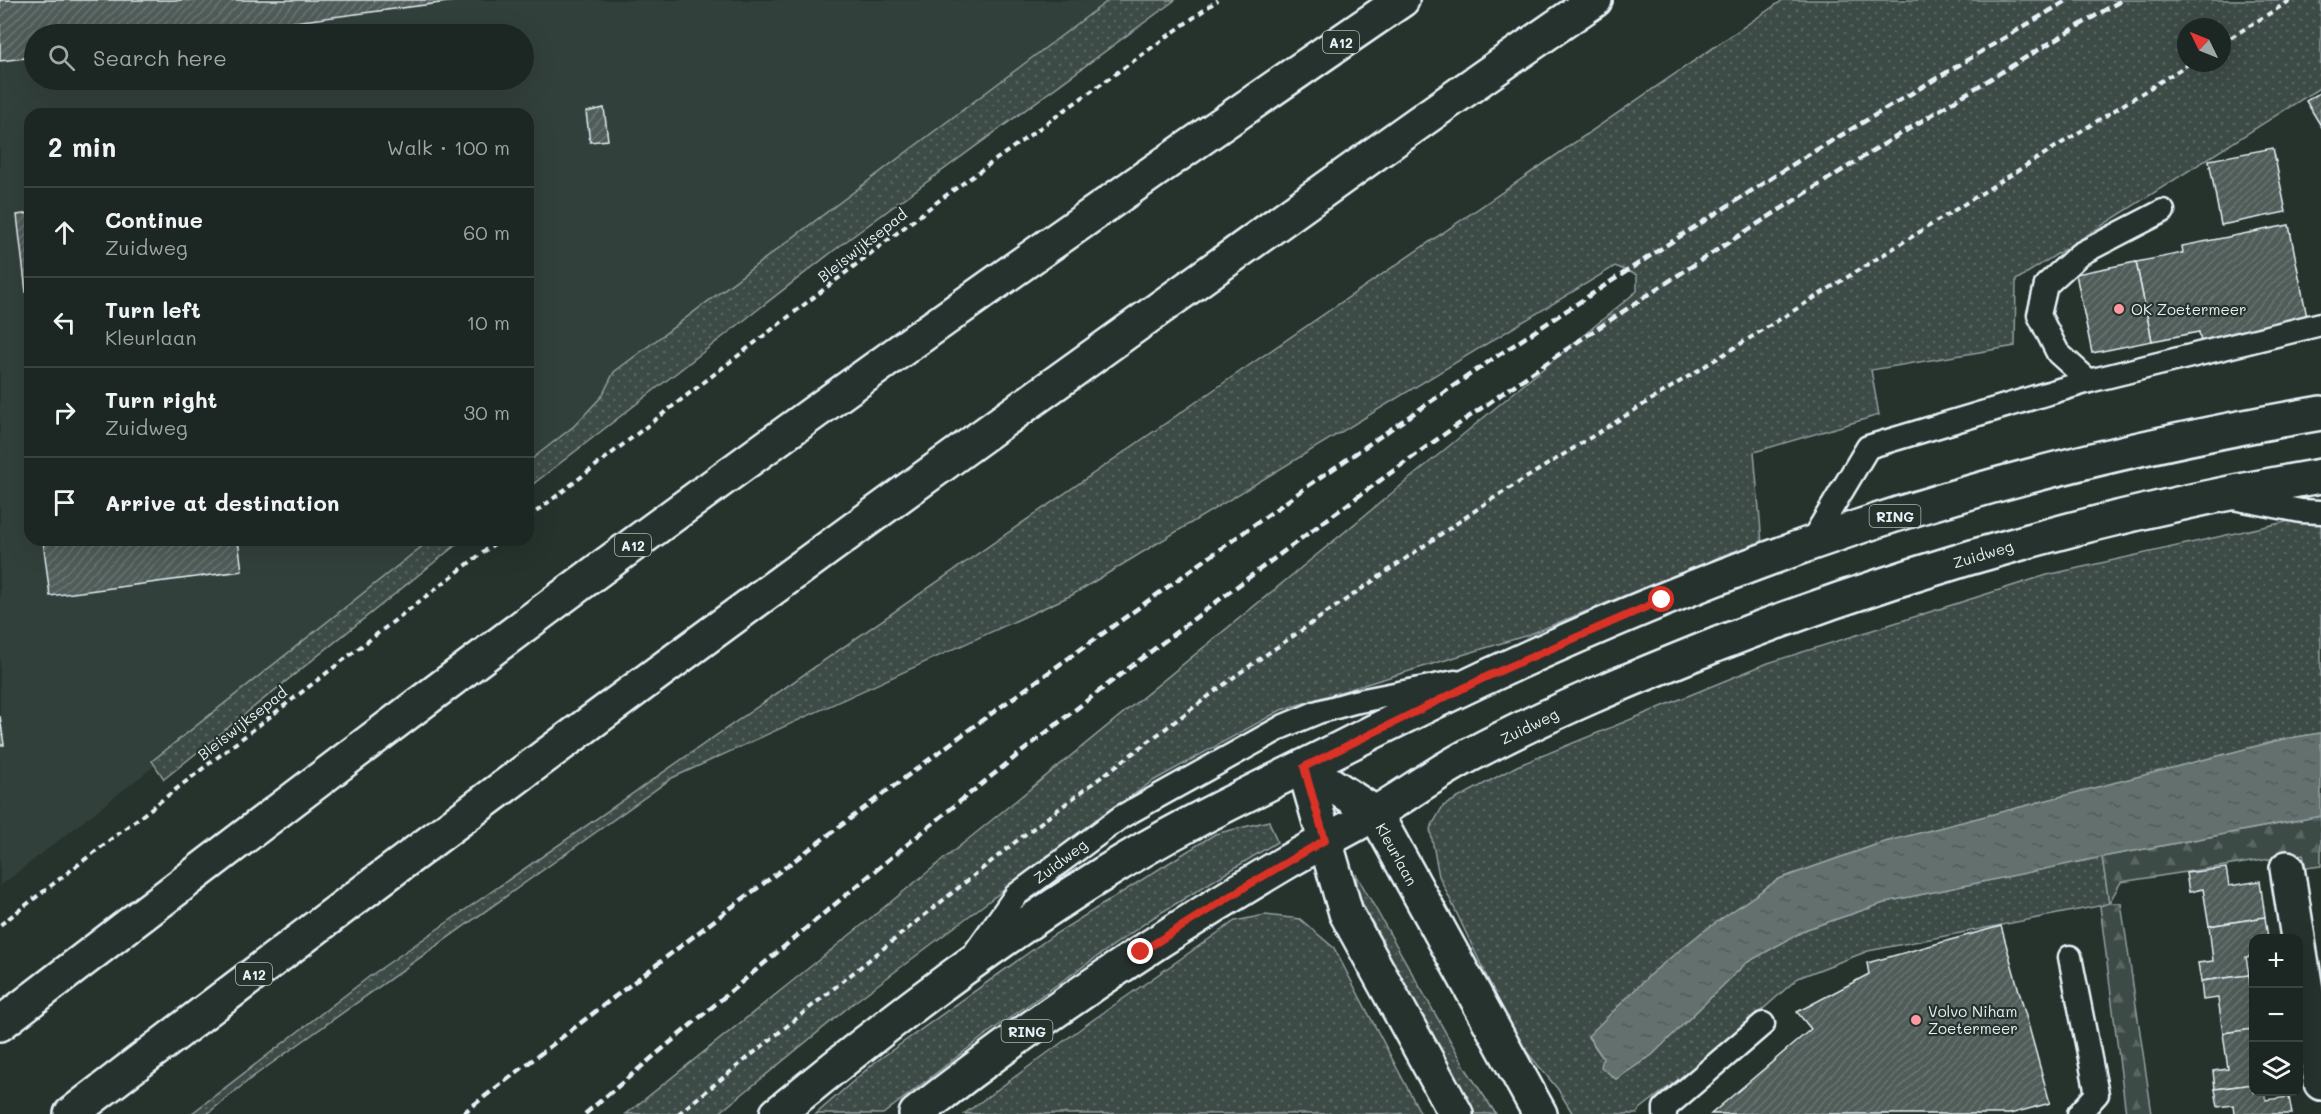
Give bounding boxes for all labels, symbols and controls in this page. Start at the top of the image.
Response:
north arrow [2177,18,2231,72]
search box [24,24,534,90]
road number: A12 [1323,31,1359,53]
icon: search [45,41,78,74]
text: Search here [93,43,227,72]
text: 2 min [48,130,116,164]
text: Walk · 100 m [387,134,510,160]
street label: Bleiswijksepad [813,204,911,286]
text: Continue [105,205,203,234]
icon: ahead [48,216,81,249]
text: 60 m [463,219,510,245]
text: Zuidweg [105,234,188,260]
text: Turn left [105,295,201,324]
place label: OK Zoetermeer [2131,299,2247,319]
marker: OK Zoetermeer [2112,302,2126,316]
icon: left [48,306,81,339]
text: 10 m [466,309,510,335]
text: Kleurlaan [105,324,197,350]
text: Turn right [105,385,217,414]
icon: right [48,396,81,429]
text: 30 m [464,399,510,425]
text: Zuidweg [105,414,188,440]
icon: arrive [48,486,81,519]
text: Arrive at destination [105,488,340,517]
road number: RING [1870,505,1920,527]
road number: A12 [615,534,651,556]
street label: Zuidweg [1950,535,2016,573]
route start [1648,586,1674,612]
street label: Bleiswijksepad [193,682,291,764]
street label: Zuidweg [1497,703,1562,749]
street label: Kleurlaan [1372,819,1422,889]
street label: Zuidweg [1029,834,1091,888]
map controls [2249,934,2303,1096]
button: + [2249,934,2303,988]
route end [1127,938,1153,964]
road number: A12 [236,963,272,985]
button: − [2249,988,2303,1042]
place label: Volvo Niham Zoetermeer [1928,1001,2018,1038]
marker: Volvo Niham Zoetermeer [1909,1013,1923,1027]
road number: RING [1002,1020,1052,1042]
button: layers [2249,1042,2303,1096]

